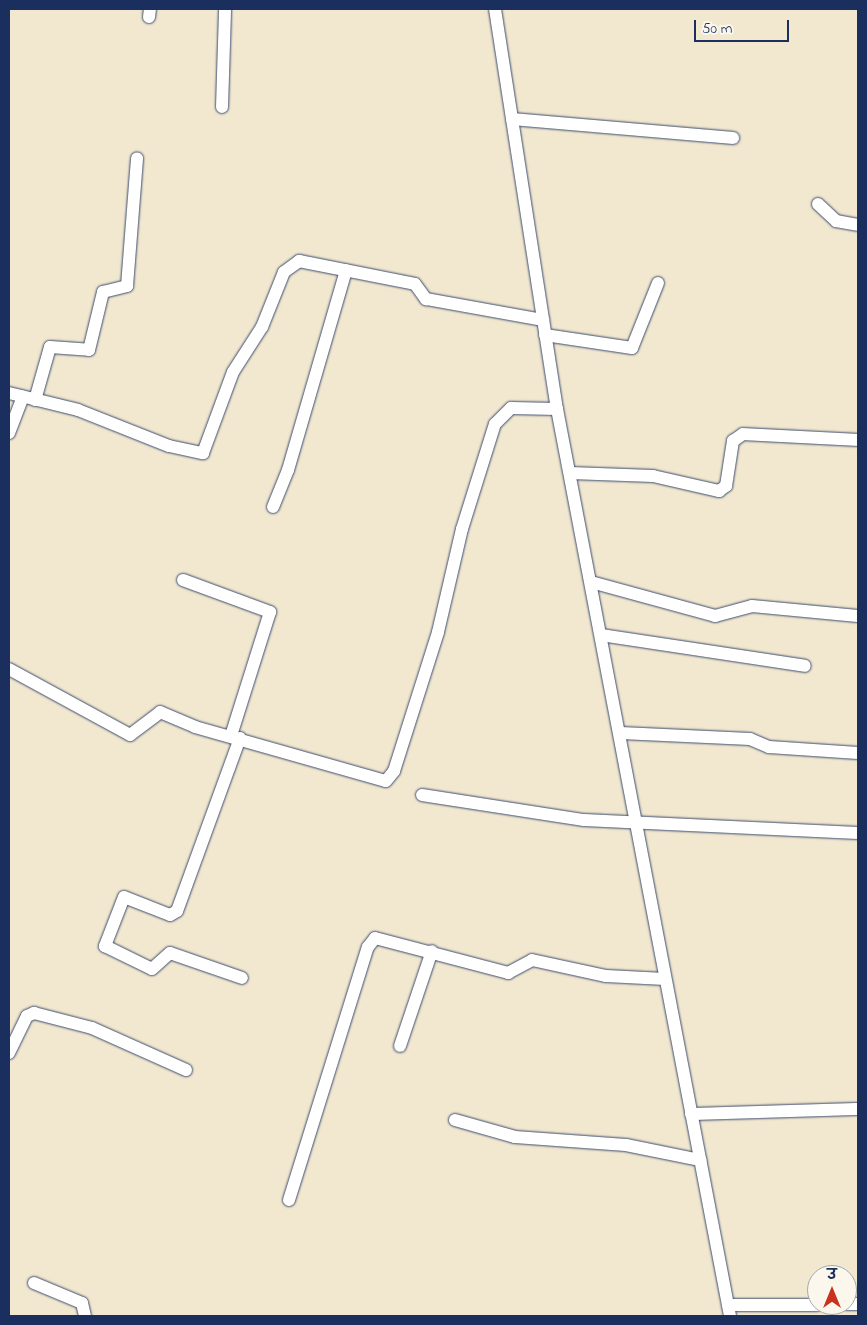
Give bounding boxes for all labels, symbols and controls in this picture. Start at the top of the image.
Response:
scale bar [697,10,792,42]
text: 50 m [702,18,732,40]
north arrow [807,1265,857,1315]
text: उ [827,1265,837,1286]

